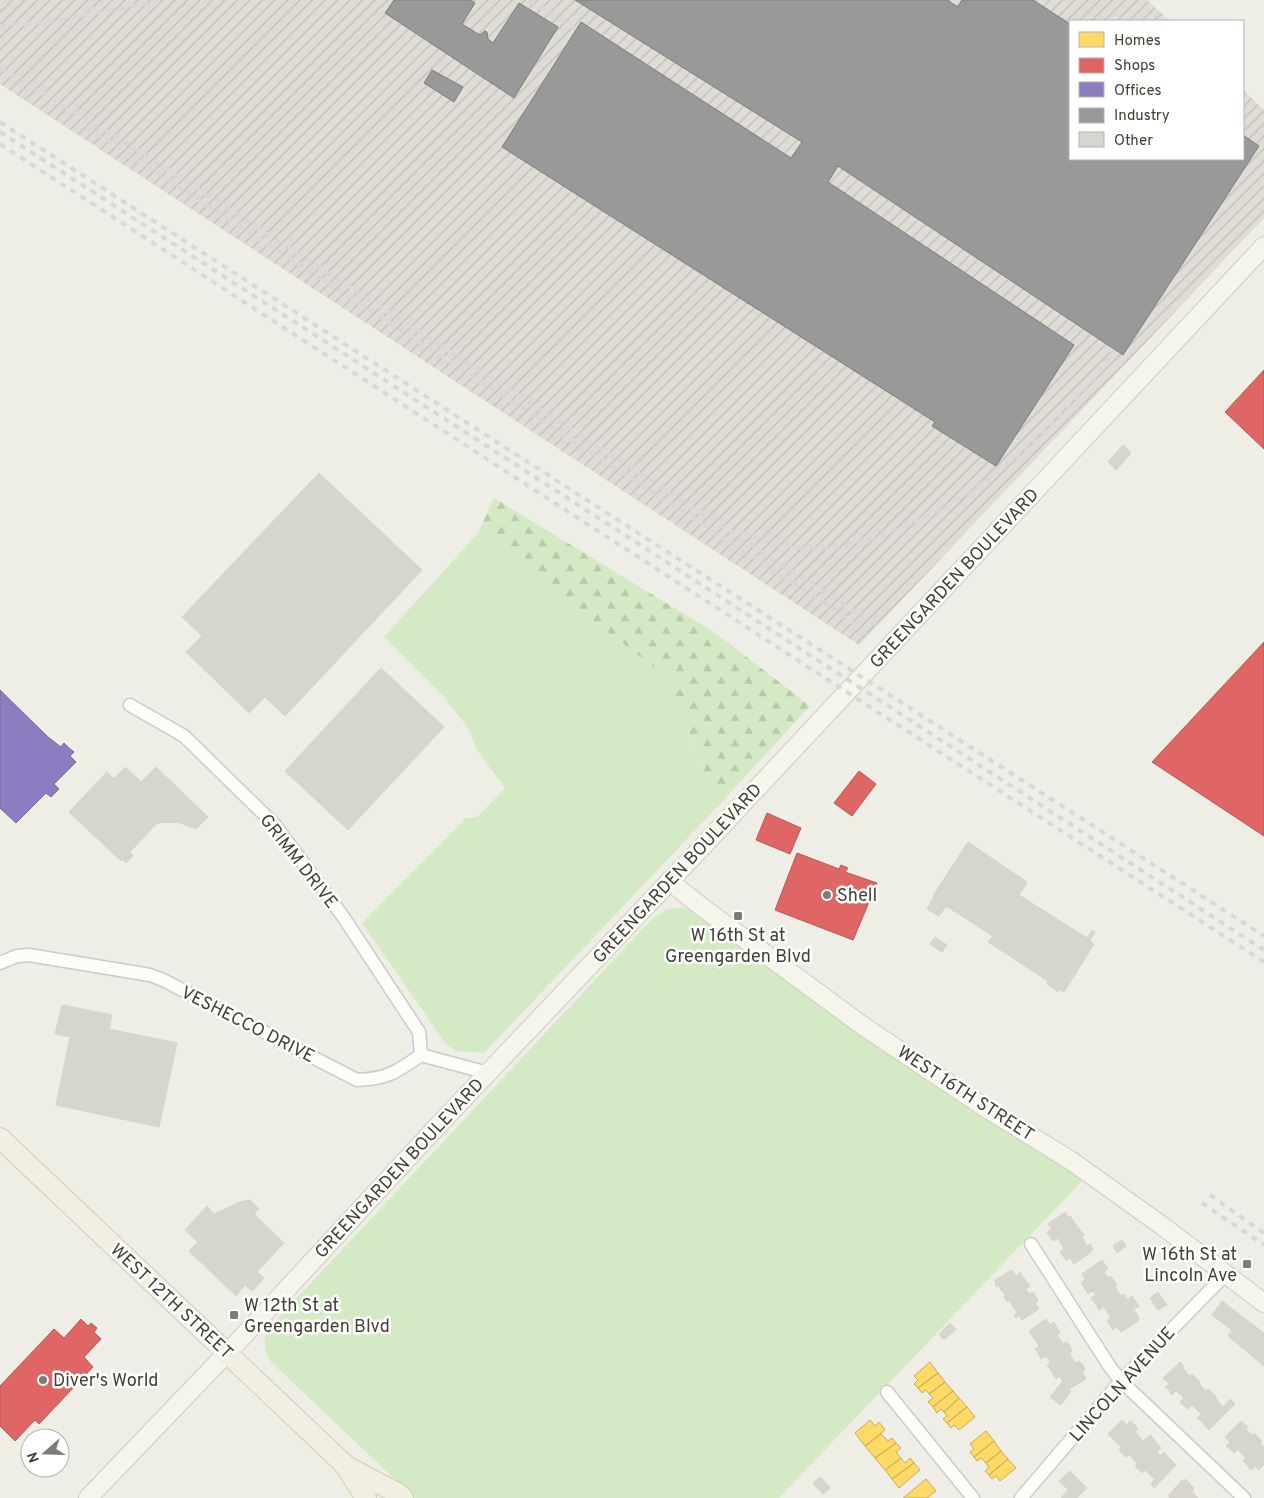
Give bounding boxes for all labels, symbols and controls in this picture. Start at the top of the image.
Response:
legend [1069,20,1244,160]
text: Homes [1114,32,1161,51]
text: Shops [1114,57,1155,76]
text: Offices [1114,82,1161,101]
text: Industry [1114,107,1170,126]
text: Other [1114,132,1153,151]
street label: GREENGARDEN BOULEVARD [865,484,1045,674]
street label: GREENGARDEN BOULEVARD [588,779,768,969]
street label: GRIMM DRIVE [254,810,342,914]
place label: Shell [837,885,877,908]
marker: Shell [821,889,833,901]
marker: W 16th St at Greengarden Blvd [732,910,744,922]
place label: W 16th St at Greengarden Blvd [665,925,811,969]
street label: VESHECCO DRIVE [177,982,318,1069]
street label: WEST 16TH STREET [892,1041,1038,1147]
street label: GREENGARDEN BOULEVARD [310,1074,490,1264]
street label: WEST 12TH STREET [105,1239,237,1365]
place label: W 16th St at Lincoln Ave [1142,1244,1237,1288]
marker: W 16th St at Lincoln Ave [1241,1258,1253,1270]
place label: W 12th St at Greengarden Blvd [244,1295,390,1339]
marker: W 12th St at Greengarden Blvd [228,1309,240,1321]
street label: LINCOLN AVENUE [1065,1323,1181,1447]
place label: Diver's World [53,1370,158,1393]
marker: Diver's World [37,1374,49,1386]
north arrow [20,1428,70,1478]
text: N [24,1449,44,1465]

